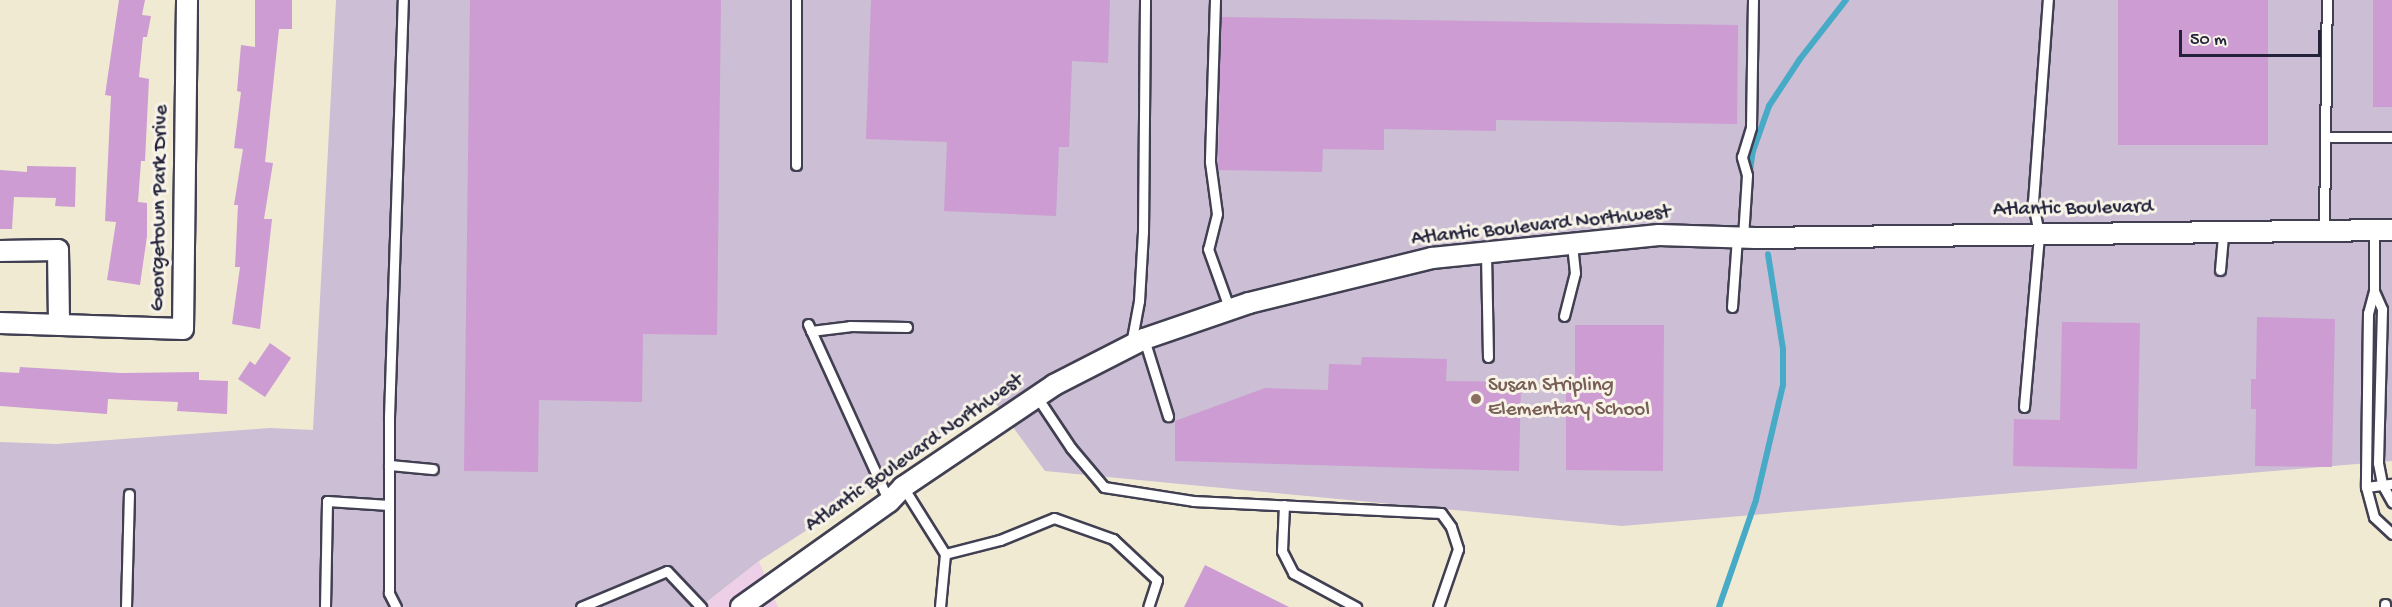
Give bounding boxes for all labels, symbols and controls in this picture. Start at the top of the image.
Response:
scale bar [2182,18,2324,56]
text: 50 m [2190,30,2227,51]
street label: Georgetown Park Drive [147,104,175,312]
street label: Atlantic Boulevard [1993,196,2153,224]
street label: Atlantic Boulevard Northwest [1410,201,1672,253]
street label: Atlantic Boulevard Northwest [801,369,1029,539]
place label: Susan Stripling Elementary School [1488,374,1650,424]
marker: Susan Stripling Elementary School [1469,392,1483,406]

